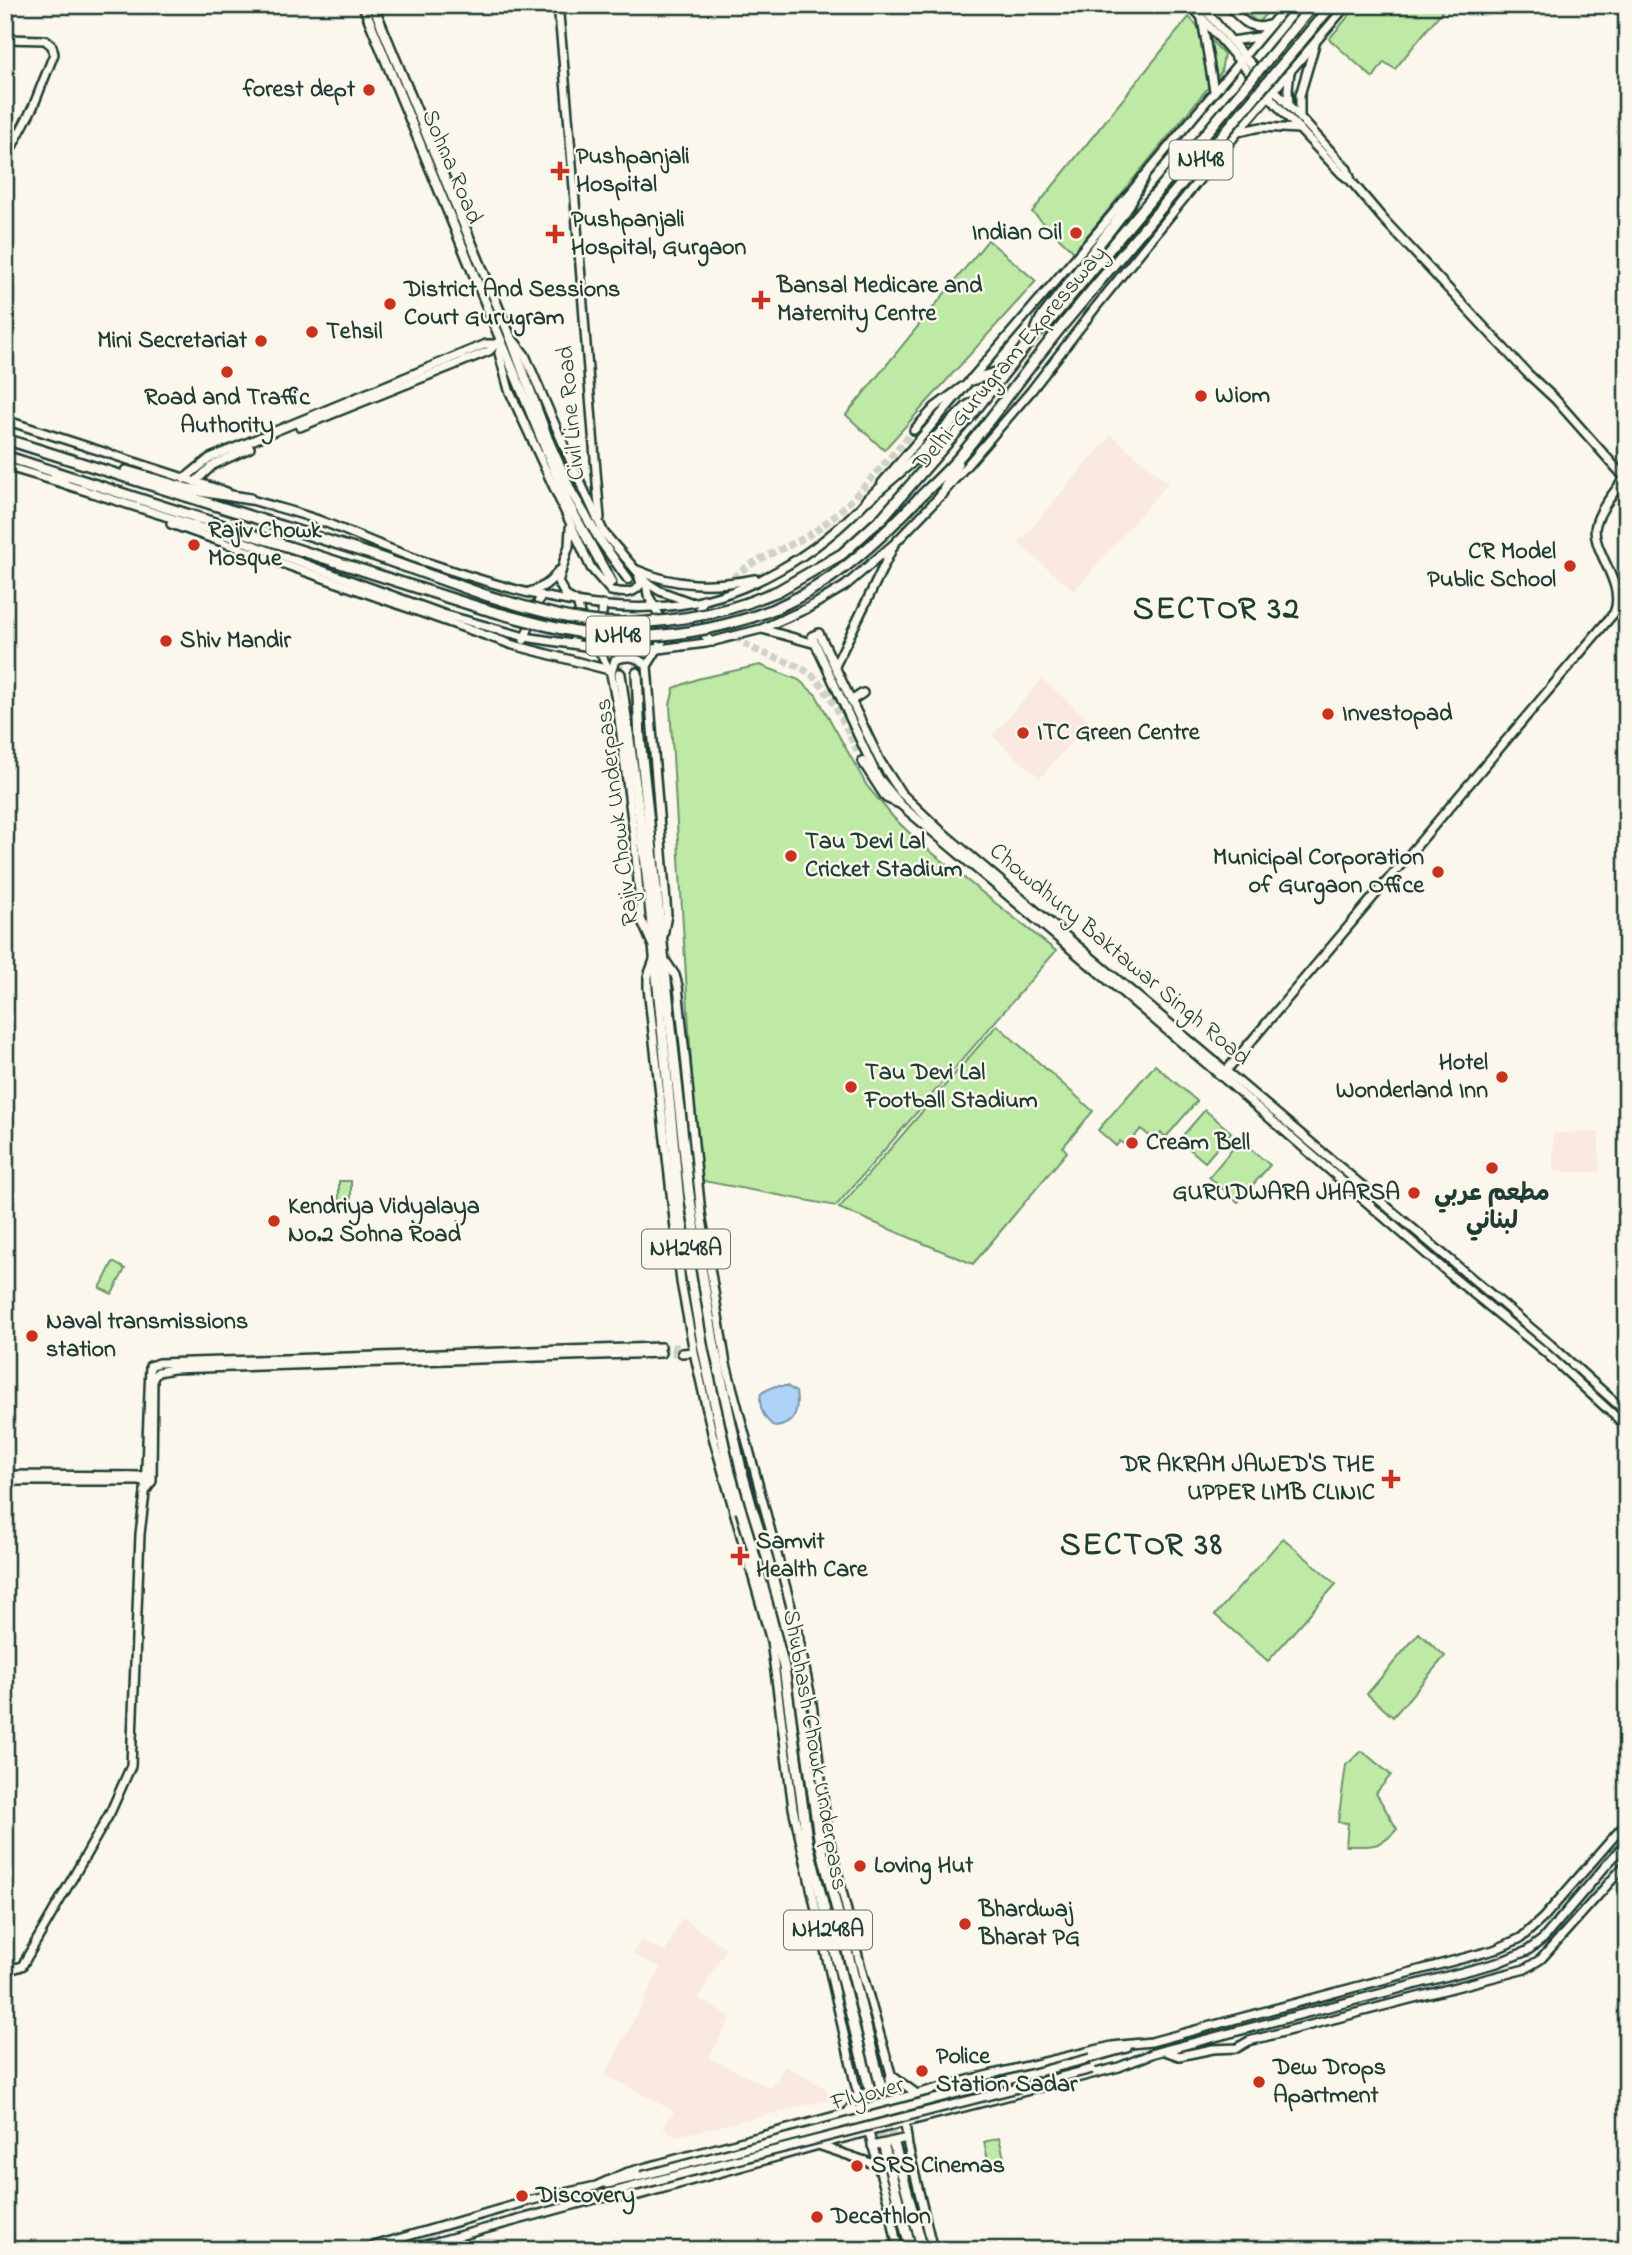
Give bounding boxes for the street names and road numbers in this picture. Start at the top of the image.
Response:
street label: Sohna Road [411,104,491,230]
road number: NH48 [1170,140,1232,180]
street label: Delhi-Gurugram Expressway [905,238,1117,481]
street label: Civil Line Road [549,344,595,482]
road number: NH48 [586,616,650,656]
street label: Rajiv Chowk Underpass [587,696,649,928]
street label: Chowdhury Baktawar Singh Road [980,835,1258,1076]
road number: NH248A [642,1230,730,1268]
street label: Shubhash Chowk Underpass [772,1607,856,1893]
road number: NH248A [784,1910,872,1950]
street label: Flyover [827,2068,909,2123]

